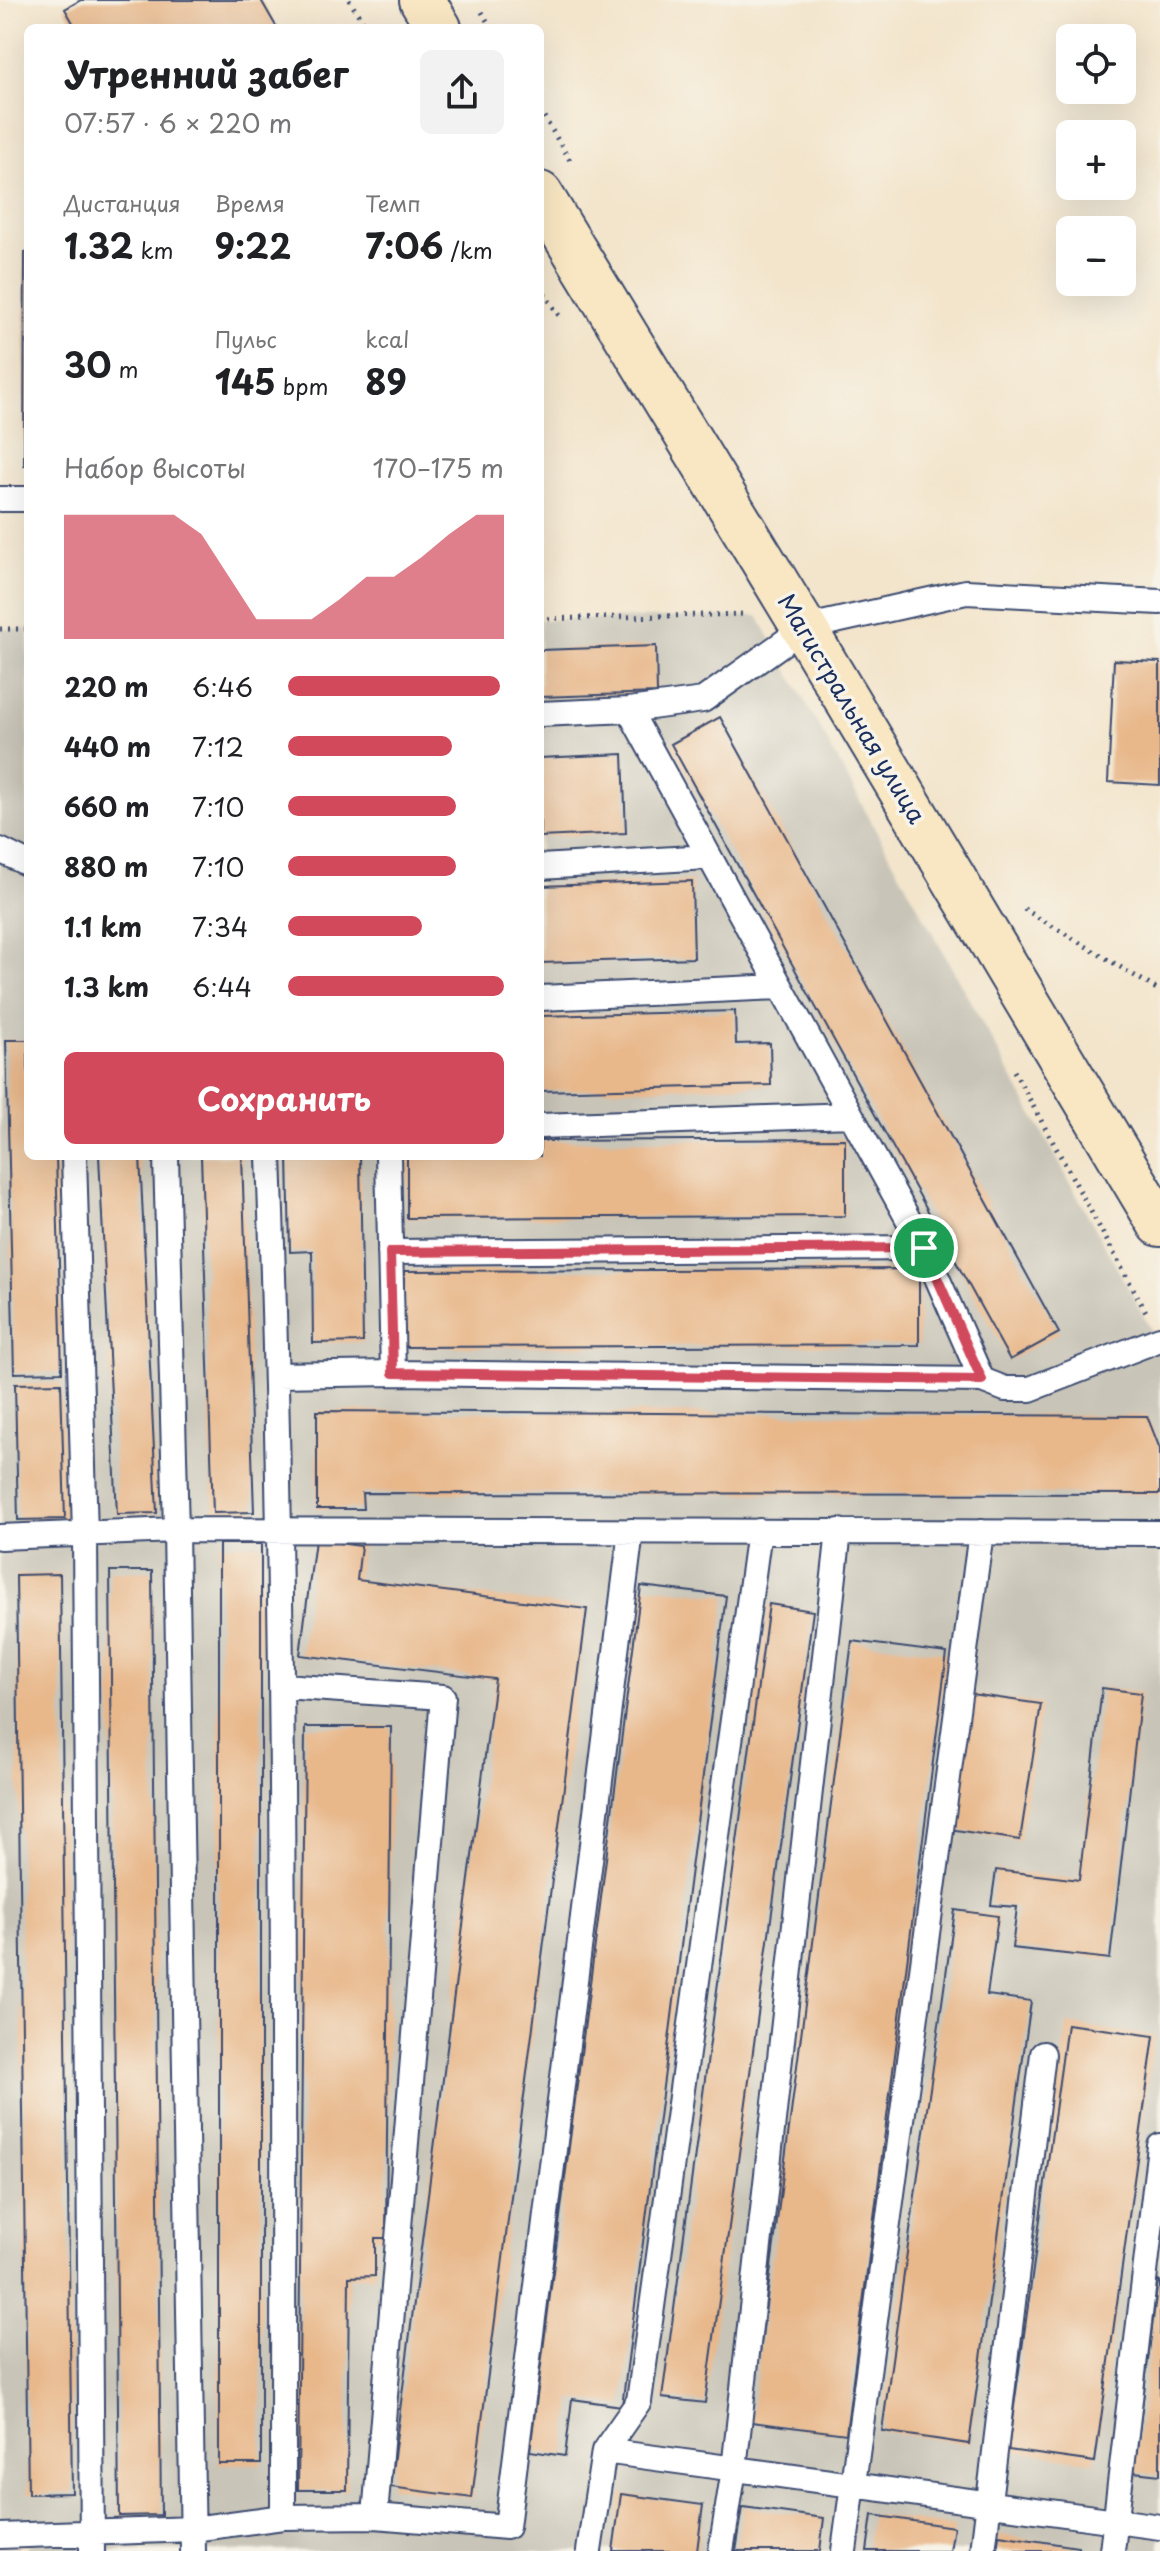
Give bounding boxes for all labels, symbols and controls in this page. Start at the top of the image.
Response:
map controls [1056,24,1136,296]
button: locate [1056,24,1136,104]
text: Утренний забег [64,46,349,100]
button: share [420,50,504,134]
text: 07:57 · 6 × 220 m [64,103,292,142]
button: + [1056,120,1136,200]
text: Дистанция [64,186,181,219]
text: Время [215,186,285,219]
text: Темп [365,186,421,219]
button: − [1056,216,1136,296]
text: 1.32 [64,219,133,271]
text: 9:22 [215,219,291,271]
text: 7:06 [365,219,443,271]
text: km [133,233,174,266]
text: /km [443,233,493,266]
text: Пульс [215,322,277,355]
text: kcal [365,322,409,355]
text: 30 [64,338,111,390]
text: m [111,352,139,385]
text: 145 [215,355,276,407]
text: 89 [365,355,407,407]
text: bpm [276,369,329,402]
text: Набор высоты [64,448,246,487]
text: 170–175 m [373,448,504,487]
street label: Магистральная улица [770,586,936,830]
text: 220 m [64,667,149,706]
text: 6:46 [192,667,253,706]
text: 440 m [64,727,151,766]
text: 7:12 [192,727,244,766]
text: 660 m [64,787,149,826]
text: 7:10 [192,787,245,826]
text: 880 m [64,847,148,886]
text: 7:10 [192,847,245,886]
text: 1.1 km [64,907,142,946]
text: 7:34 [192,907,248,946]
text: 1.3 km [64,967,149,1006]
text: 6:44 [192,967,252,1006]
button: Сохранить [64,1052,504,1144]
pin [890,1214,958,1282]
icon: arrive [902,1226,946,1270]

